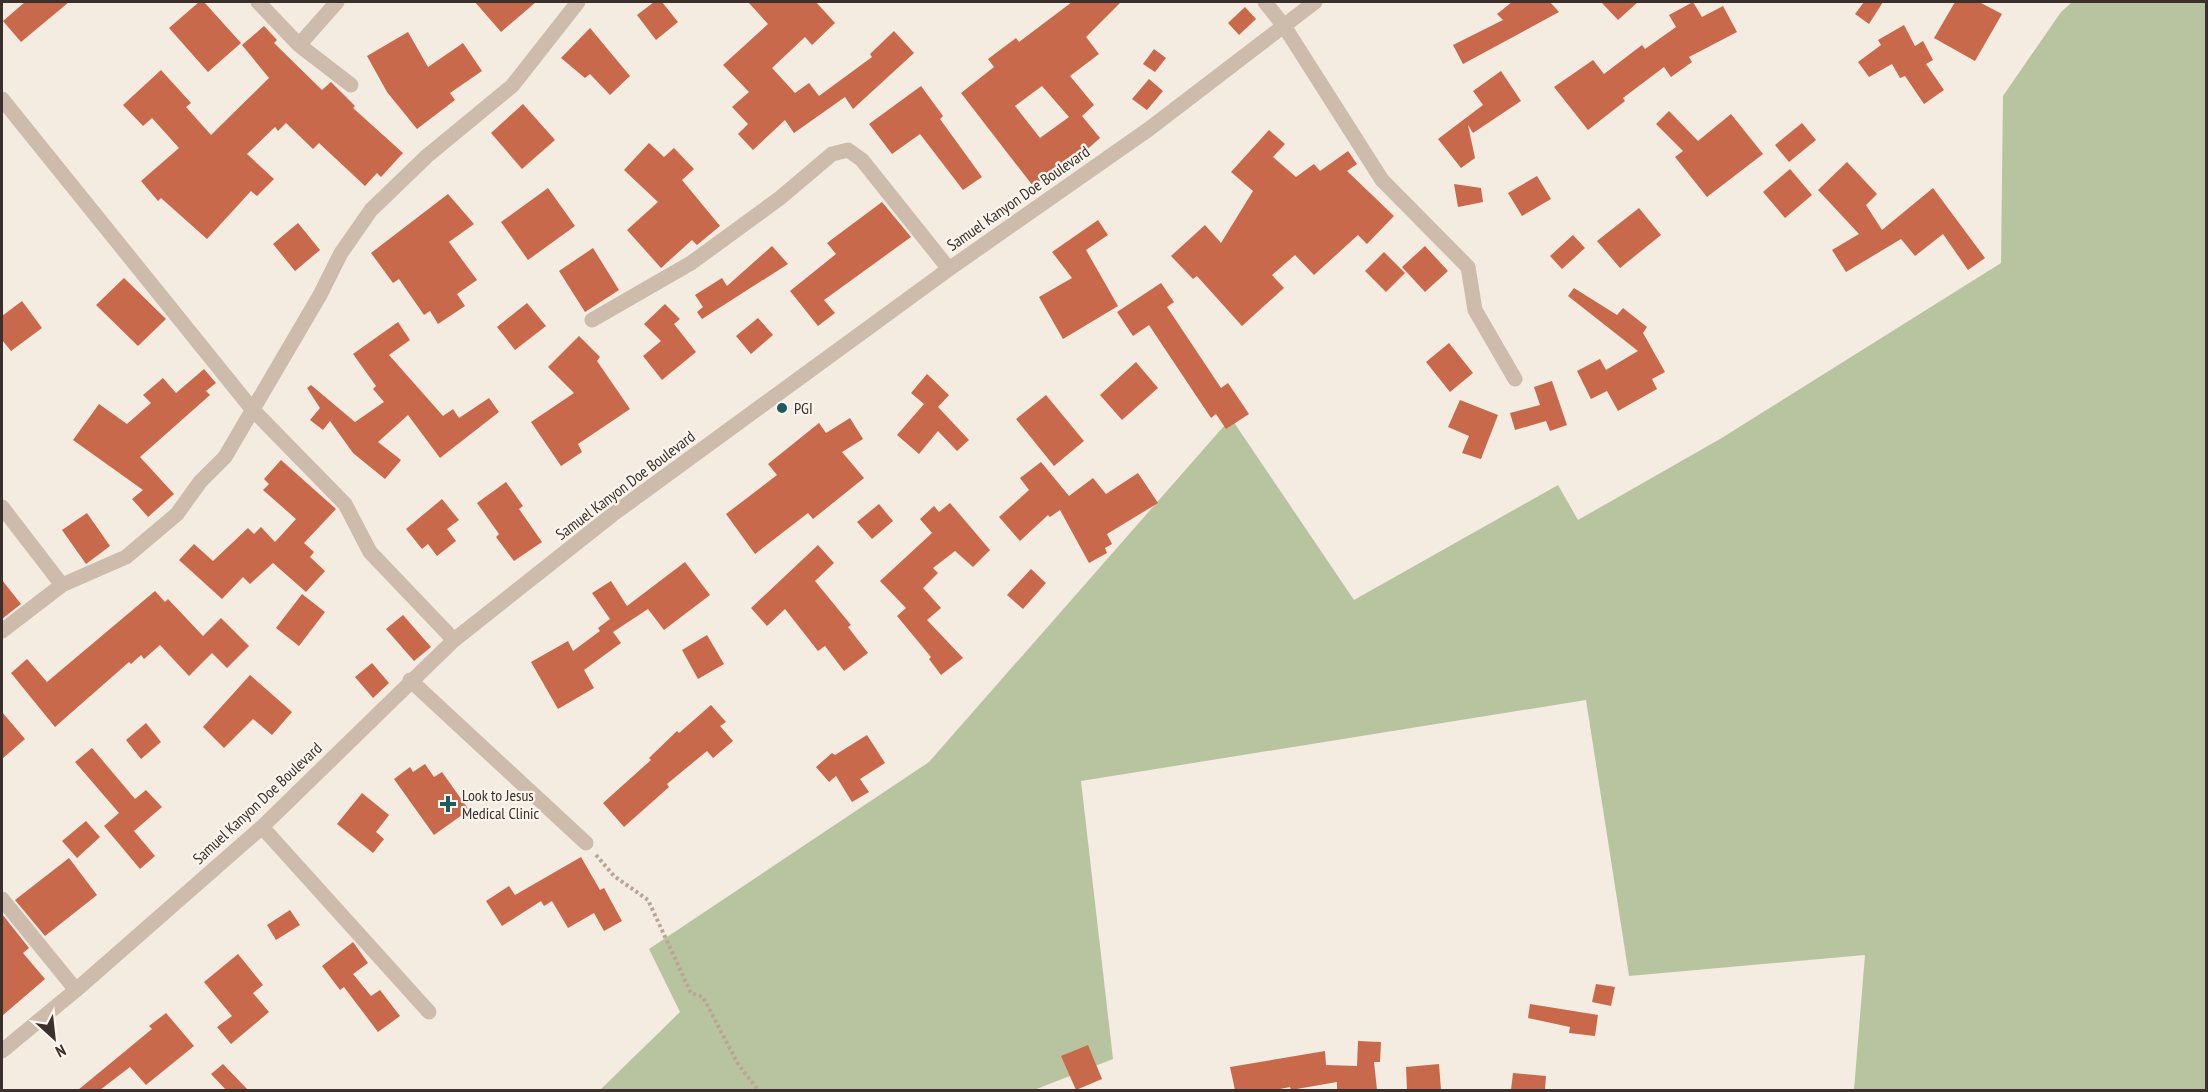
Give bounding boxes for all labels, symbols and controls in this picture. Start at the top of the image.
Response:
street label: Samuel Kanyon Doe Boulevard [943,141,1093,255]
place label: PGI [794,398,813,418]
marker: PGI [775,401,789,415]
street label: Samuel Kanyon Doe Boulevard [551,426,699,544]
street label: Samuel Kanyon Doe Boulevard [188,738,326,868]
place label: Look to Jesus Medical Clinic [462,785,539,823]
marker: Look to Jesus Medical Clinic [439,795,457,813]
north arrow [24,1008,84,1068]
text: N [52,1040,69,1062]

